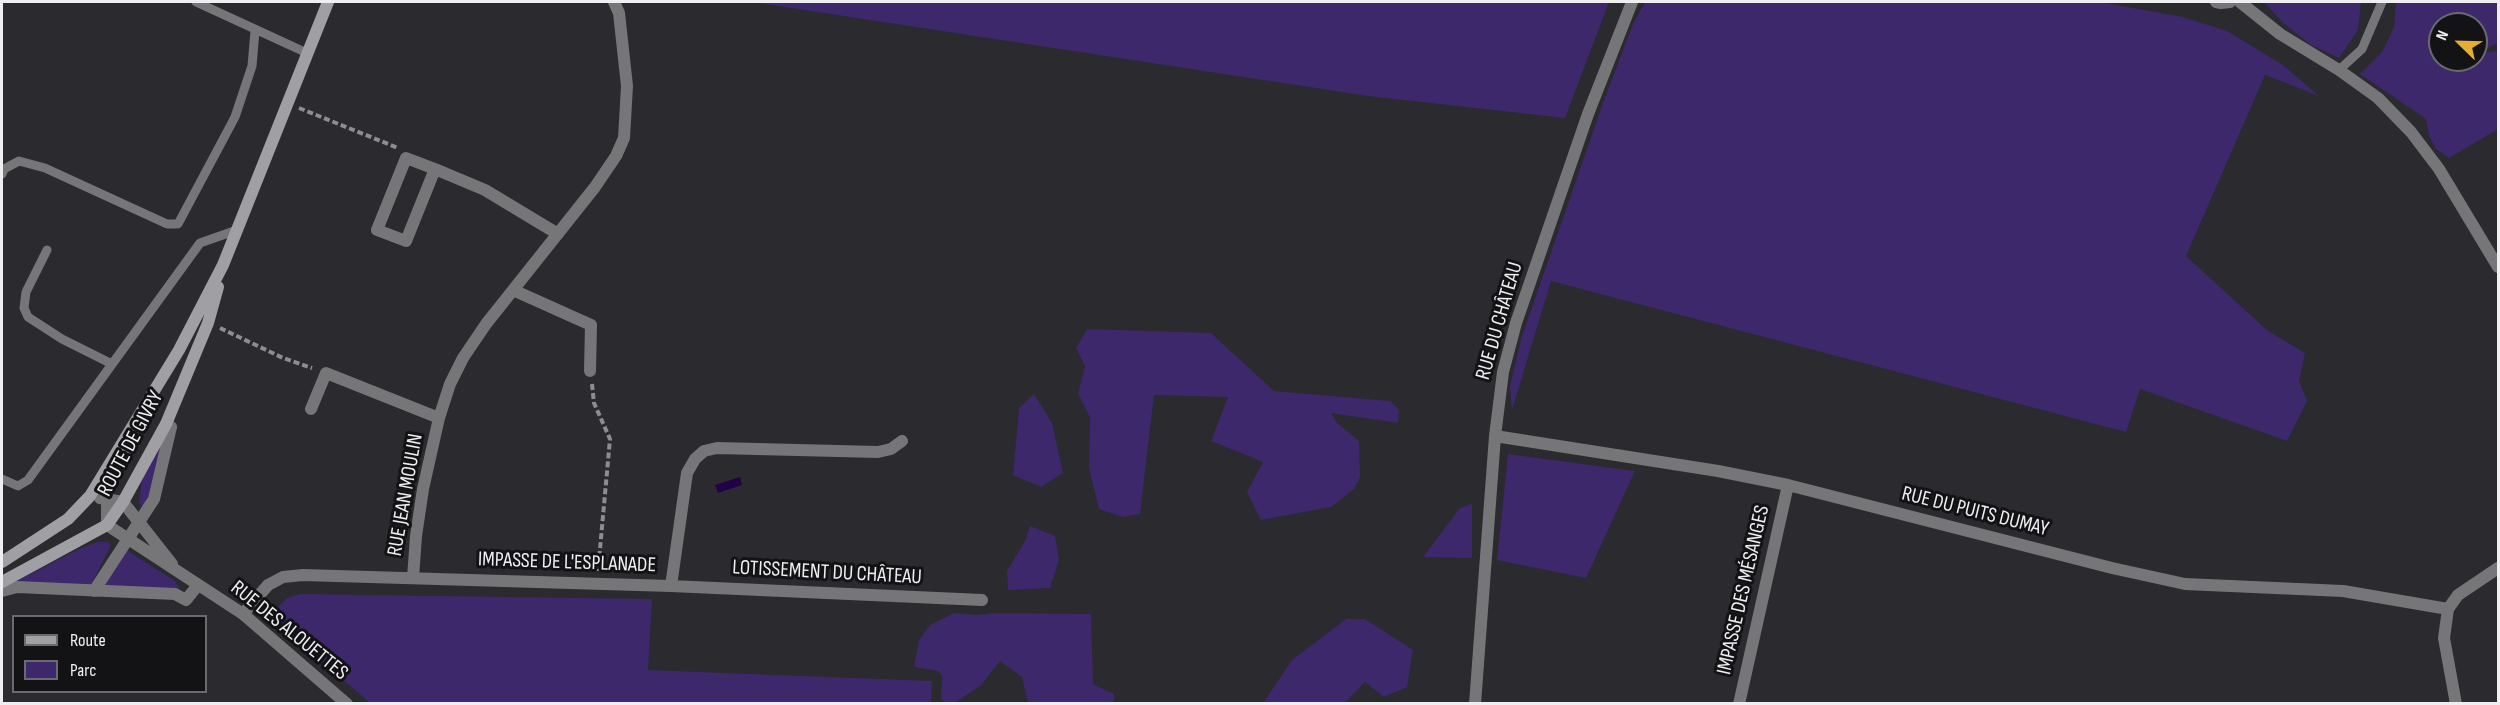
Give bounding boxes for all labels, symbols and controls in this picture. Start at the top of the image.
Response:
north arrow [2428,12,2488,72]
text: N [2432,28,2453,43]
street label: RUE DU CHÂTEAU [1471,259,1529,383]
street label: ROUTE DE GIVRY [93,387,169,501]
street label: RUE JEAN MOULIN [383,432,429,558]
street label: RUE DU PUITS DUMAY [1899,482,2051,542]
street label: IMPASSE DES MÉSANGES [1712,503,1776,677]
street label: IMPASSE DE L'ESPLANADE [478,547,656,579]
street label: LOTISSEMENT DU CHÂTEAU [732,555,922,591]
street label: RUE DES ALOUETTES [225,576,353,686]
legend [12,615,207,693]
text: Route [70,630,106,651]
text: Parc [70,660,96,681]

